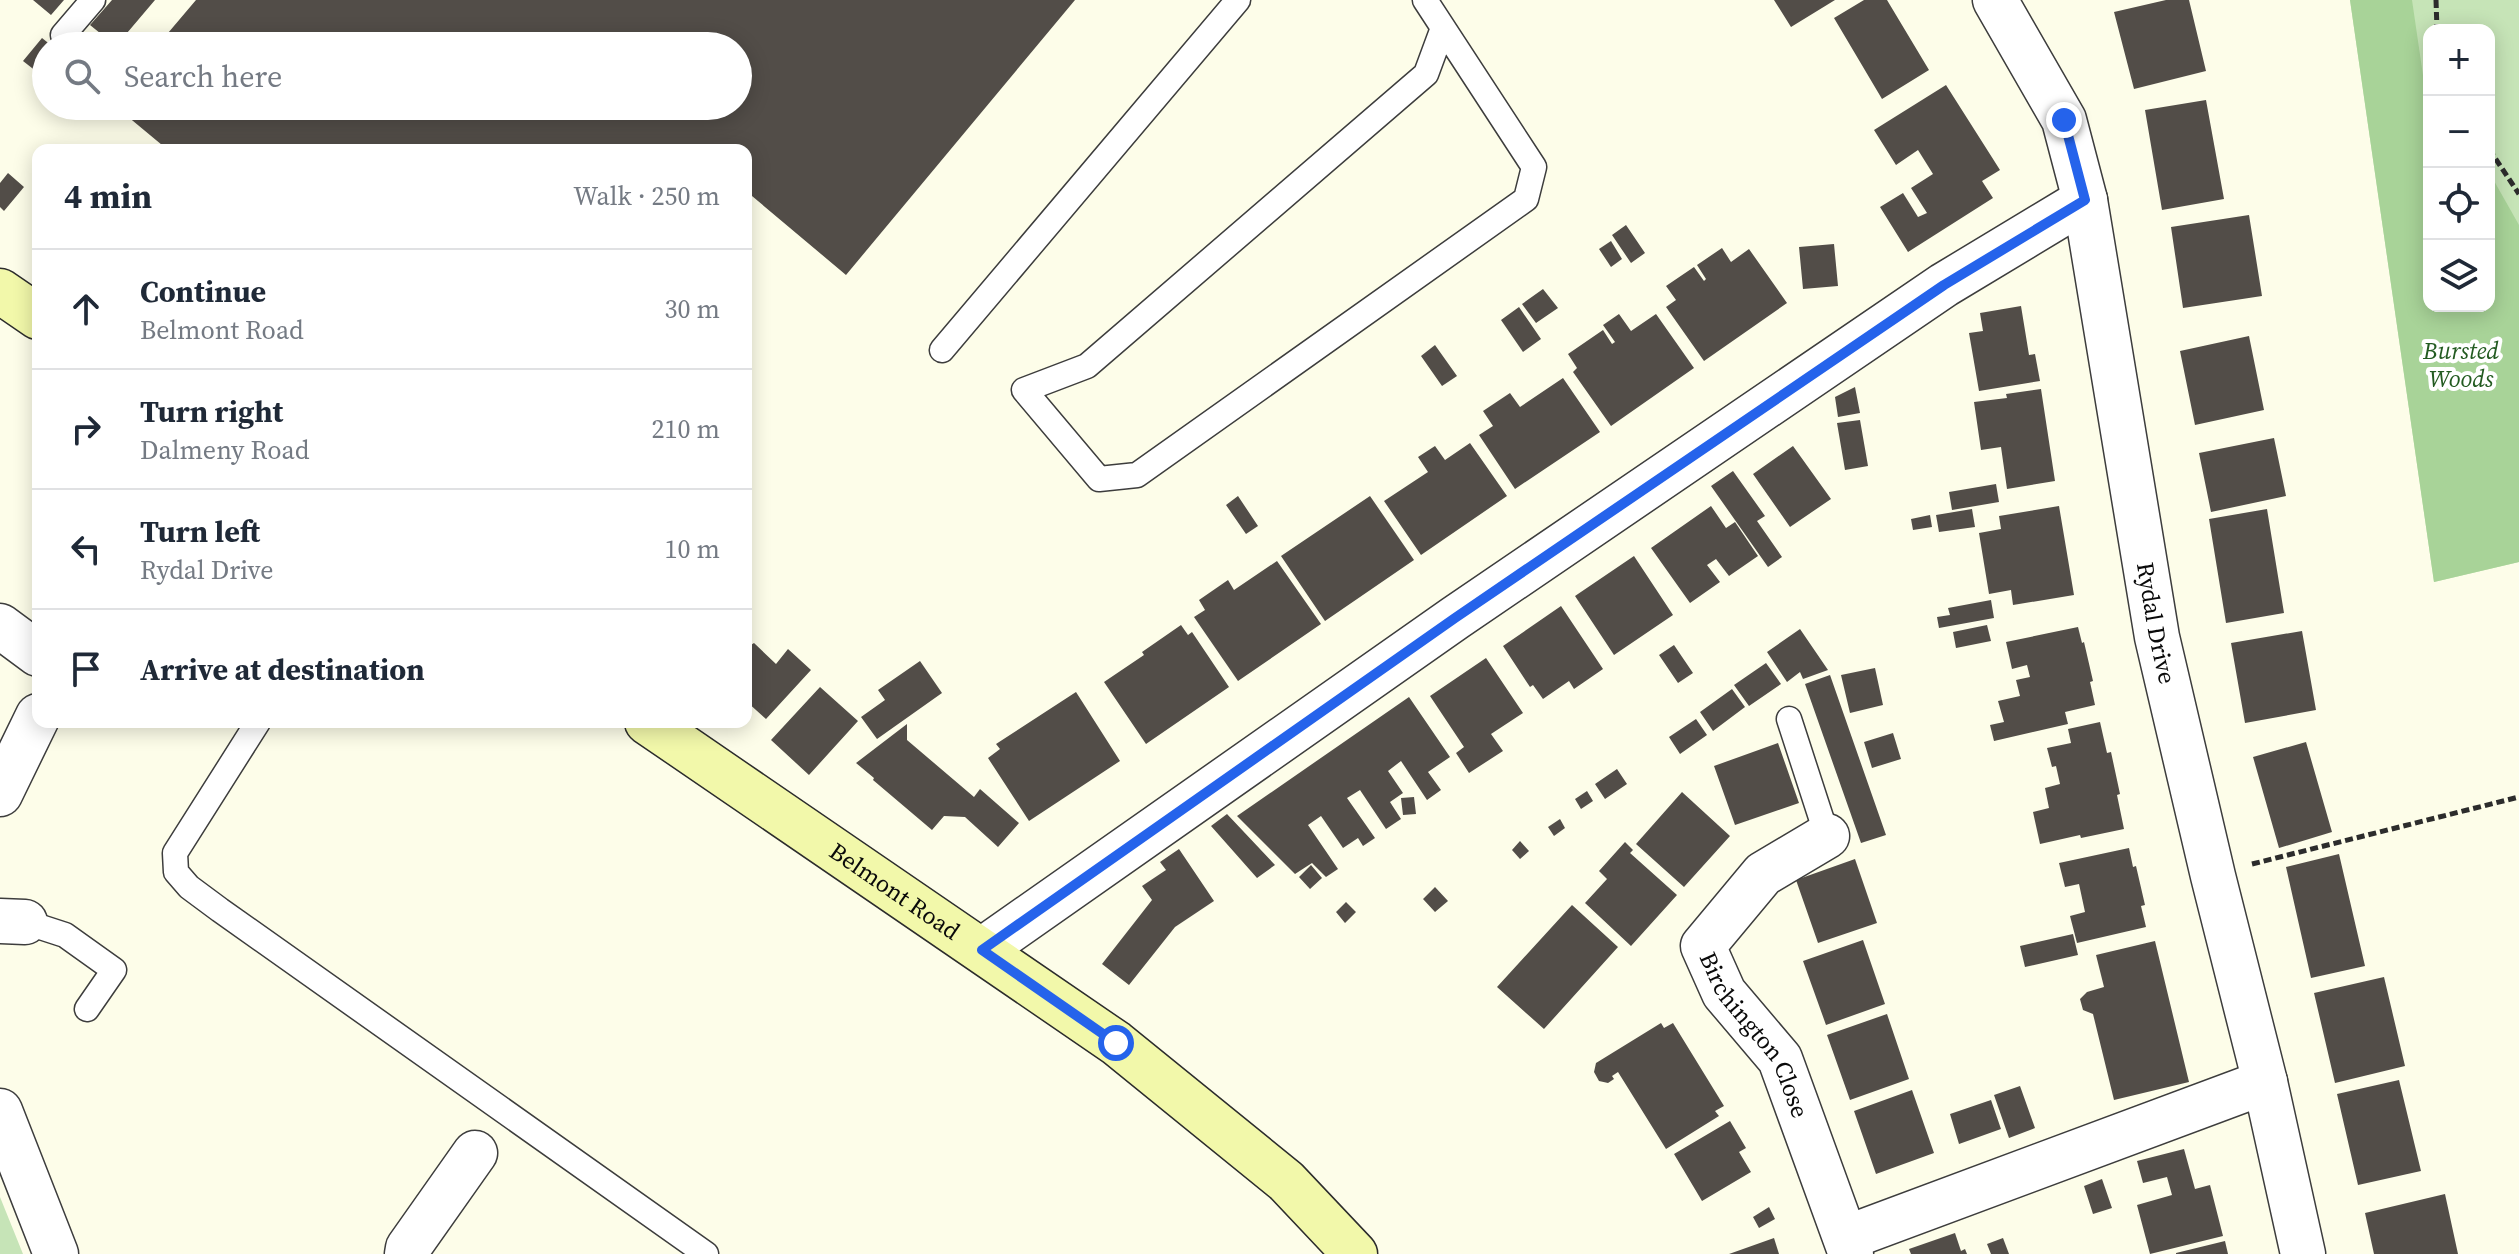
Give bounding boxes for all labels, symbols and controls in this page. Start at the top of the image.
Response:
map controls [2423,24,2495,312]
button: + [2423,24,2495,96]
search box [32,32,752,120]
icon: search [60,54,104,98]
text: Search here [124,56,282,97]
button: − [2423,96,2495,168]
route end [2046,102,2082,138]
button: locate [2423,168,2495,240]
text: 4 min [64,173,152,219]
text: Walk · 250 m [573,178,720,214]
button: layers [2423,240,2495,312]
text: Continue [140,271,266,312]
icon: ahead [64,287,108,331]
text: 30 m [665,291,720,327]
text: Belmont Road [140,312,304,348]
park label: Bursted Woods [2422,334,2499,395]
text: Turn right [140,391,283,432]
icon: right [64,407,108,451]
text: 210 m [652,411,720,447]
text: Dalmeny Road [140,432,309,468]
text: Turn left [140,511,260,552]
icon: left [64,527,108,571]
text: 10 m [665,531,720,567]
text: Rydal Drive [140,552,273,588]
street label: Rydal Drive [2129,560,2184,687]
icon: arrive [64,647,108,691]
text: Arrive at destination [140,649,425,690]
street label: Belmont Road [823,835,967,948]
street label: Birchington Close [1692,946,1817,1122]
route start [1098,1025,1134,1061]

